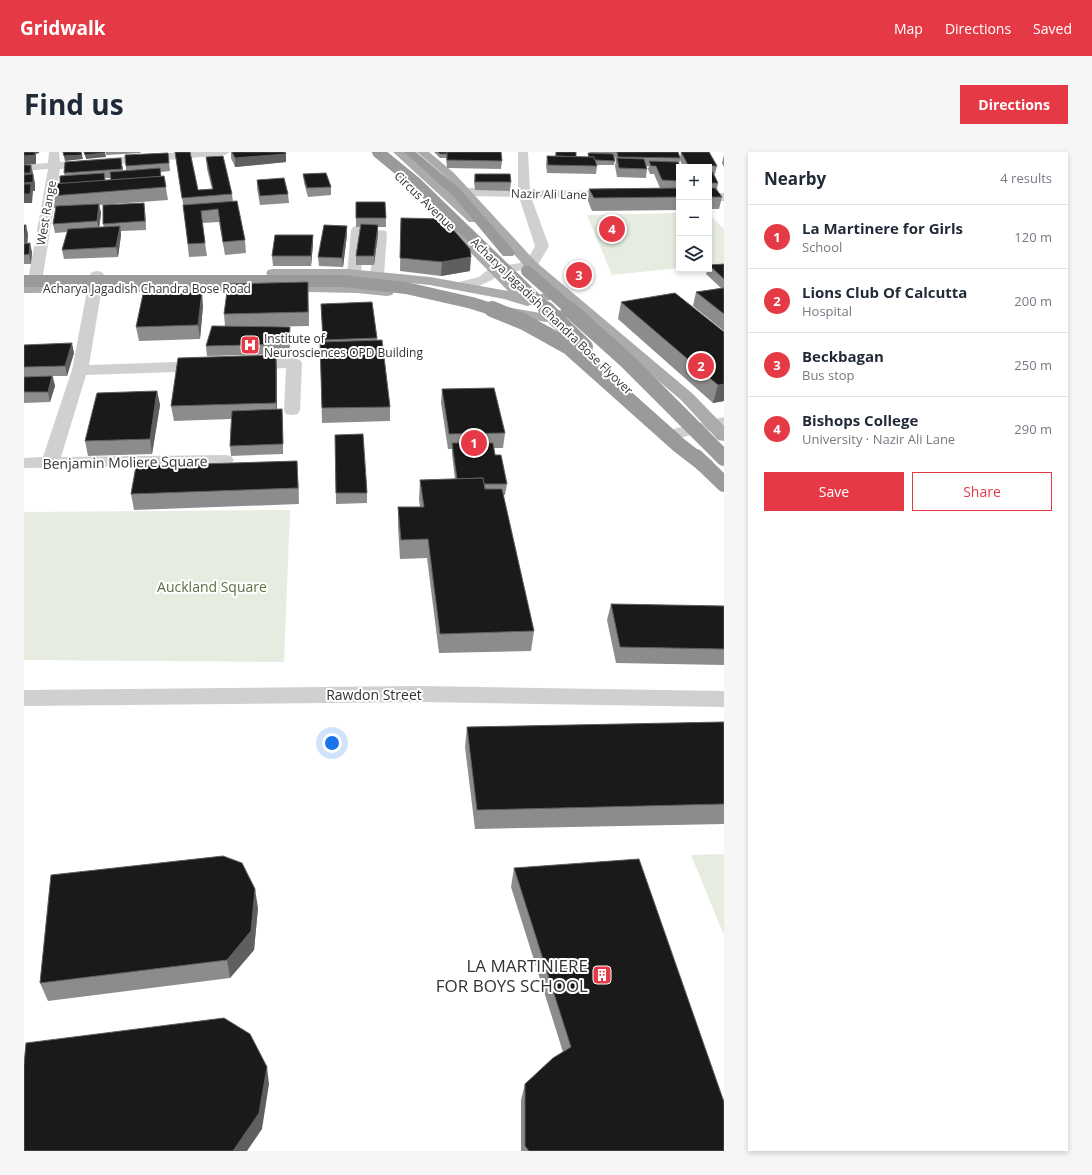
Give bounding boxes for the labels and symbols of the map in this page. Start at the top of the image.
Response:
street label: Circus Avenue [391,167,460,235]
street label: West Range [32,179,60,247]
street label: Nazir Ali Lane [511,185,587,203]
pin: 4 [599,214,625,244]
street label: Acharya Jagadish Chandra Bose Flyover [467,234,637,398]
pin: 3 [566,260,592,290]
street label: Acharya Jagadish Chandra Bose Road [43,280,251,297]
place label: Institute of Neurosciences OPD Building [264,330,423,361]
hospital icon: Institute of Neurosciences OPD Building [239,334,261,356]
pin: 2 [688,351,714,381]
pin: 1 [461,428,487,458]
street label: Benjamin Moliere Square [42,451,208,473]
park label: Auckland Square [157,577,267,596]
street label: Rawdon Street [326,685,422,704]
your location [322,733,342,753]
place label: LA MARTINIERE FOR BOYS SCHOOL [436,954,588,997]
building icon: LA MARTINIERE FOR BOYS SCHOOL [591,964,613,986]

